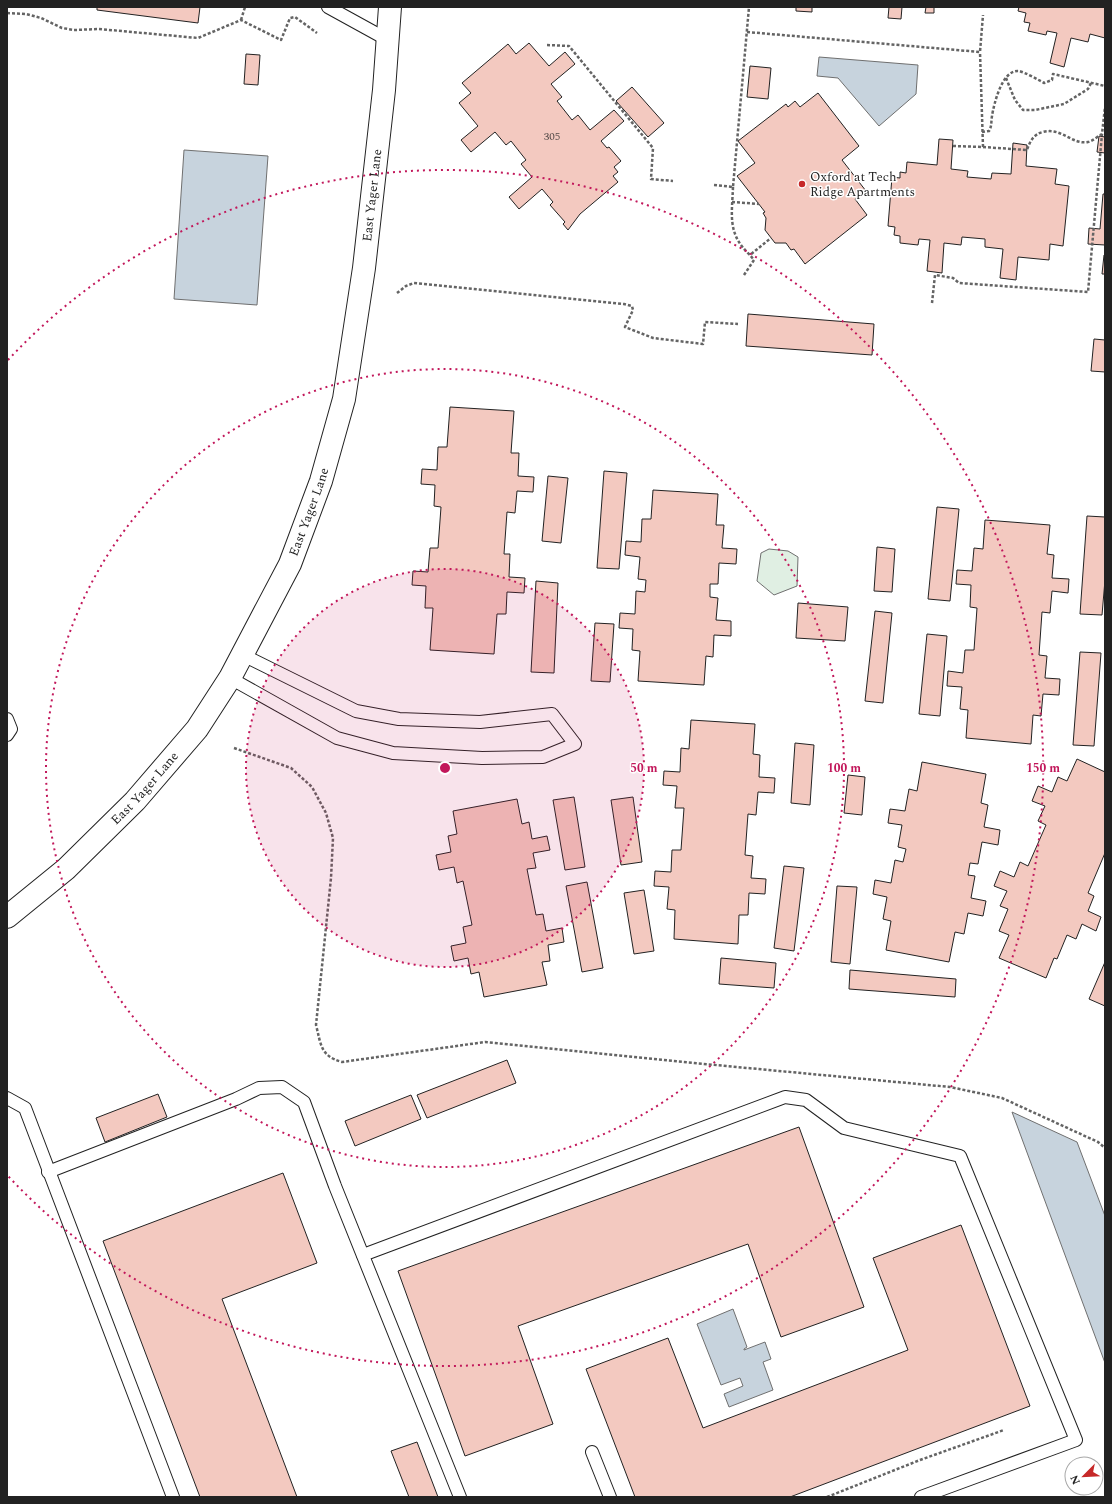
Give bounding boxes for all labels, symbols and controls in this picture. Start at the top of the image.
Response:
house number: 305 [544,128,560,145]
street label: East Yager Lane [357,148,387,243]
place label: Oxford at Tech Ridge Apartments [810,167,915,202]
marker: Oxford at Tech Ridge Apartments [797,179,807,189]
street label: East Yager Lane [284,465,334,559]
street label: East Yager Lane [106,747,183,830]
text: 50 m [630,759,658,778]
text: 100 m [827,759,861,778]
text: 150 m [1026,759,1060,778]
centre of rings [438,761,452,775]
north arrow [1064,1456,1104,1496]
text: N [1066,1472,1085,1487]

